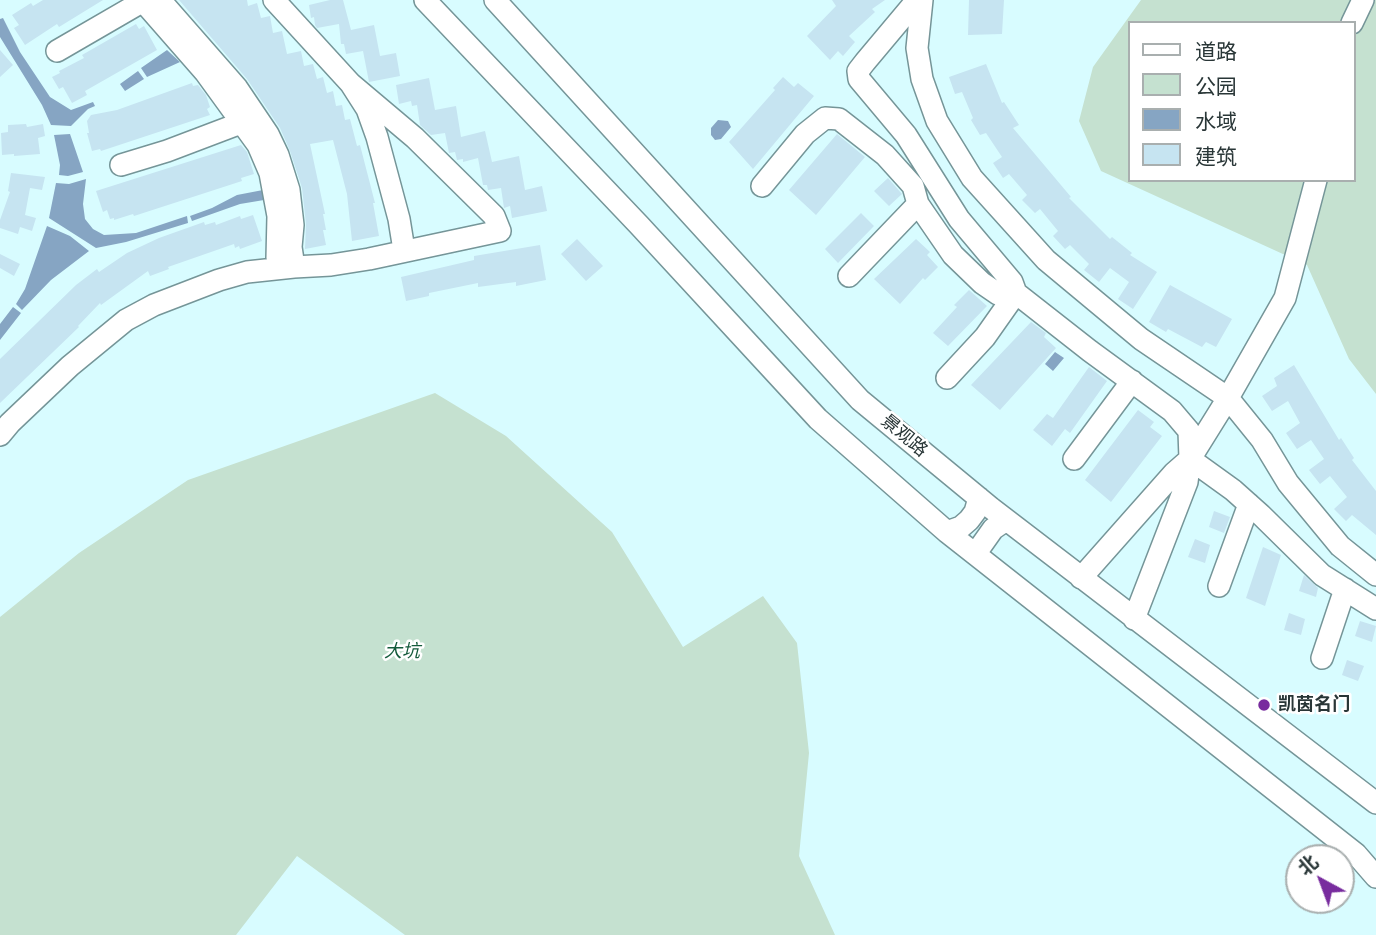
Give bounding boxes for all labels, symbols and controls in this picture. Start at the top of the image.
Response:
legend [1128,21,1355,182]
text: 道路 [1195,38,1237,65]
text: 公园 [1195,73,1237,100]
text: 水域 [1195,108,1237,135]
text: 建筑 [1195,143,1237,170]
street label: 景观路 [876,410,932,462]
park label: 大坑 [384,641,420,663]
place label: 凯茵名门 [1278,694,1350,716]
marker: 凯茵名门 [1256,697,1272,713]
north arrow [1285,844,1355,914]
text: 北 [1292,849,1323,880]

